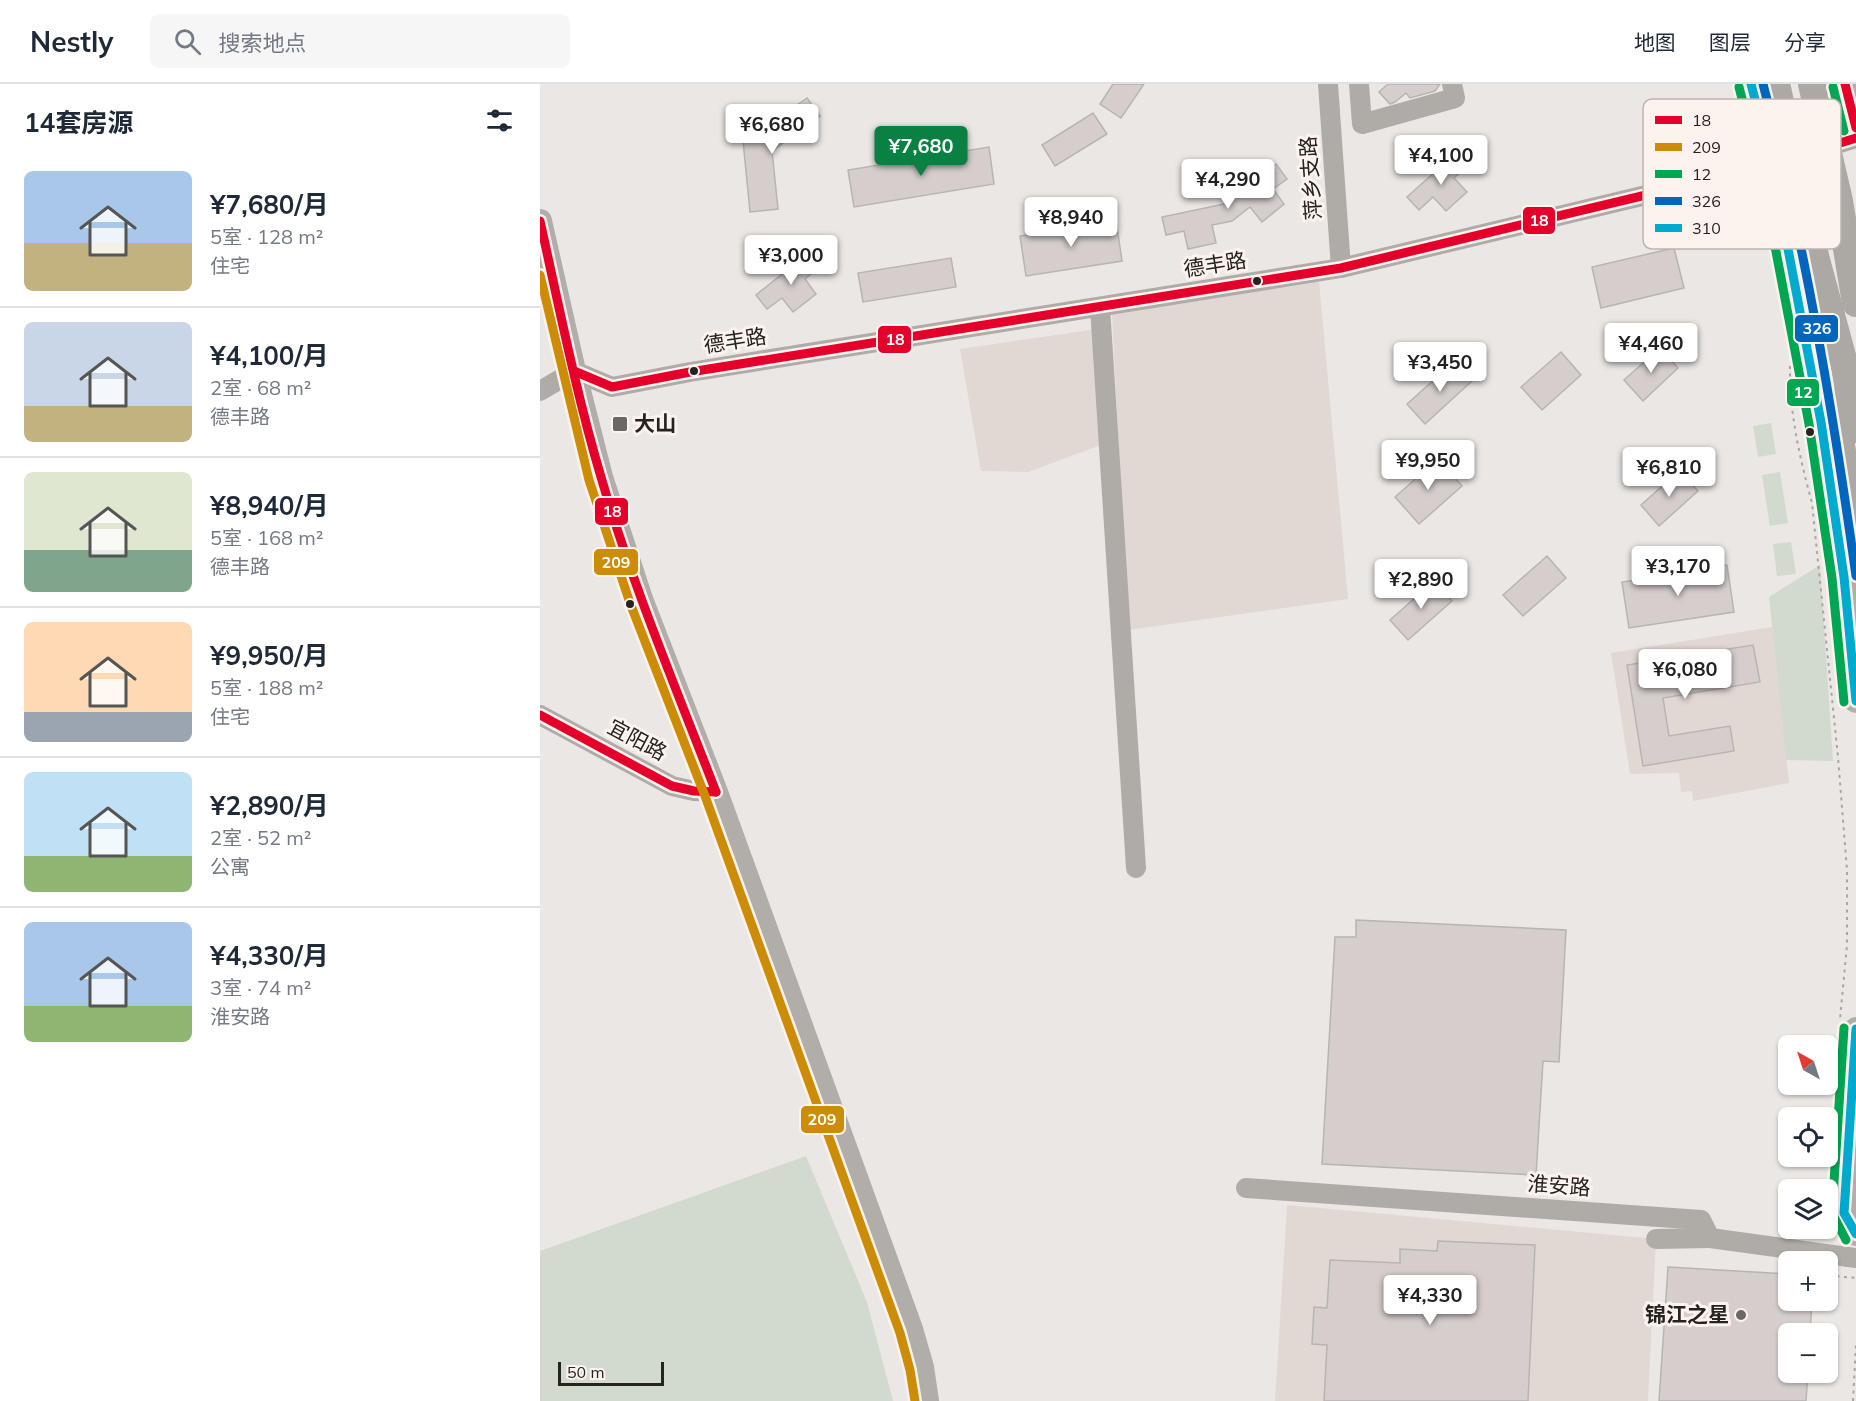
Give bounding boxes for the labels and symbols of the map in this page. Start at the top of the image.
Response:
legend [1643,99,1841,249]
pin: ¥6,680 [723,104,821,155]
text: 18 [1692,110,1711,130]
pin: ¥7,680 [872,126,970,177]
street label: 萍乡支路 [1294,135,1326,221]
pin: ¥4,100 [1392,135,1490,186]
text: 209 [1692,137,1721,157]
pin: ¥4,290 [1179,159,1277,210]
text: 12 [1692,164,1711,184]
text: 326 [1692,191,1721,211]
pin: ¥8,940 [1022,197,1120,248]
line badge: 18 [1522,206,1556,235]
text: 18 [1529,210,1549,230]
text: 310 [1692,218,1721,238]
pin: ¥3,000 [742,235,840,286]
street label: 德丰路 [1182,246,1248,282]
unlabelled marker [1251,275,1263,287]
line badge: 326 [1794,314,1839,343]
text: 326 [1803,318,1832,338]
street label: 德丰路 [702,322,768,358]
pin: ¥4,460 [1602,323,1700,374]
line badge: 18 [877,325,912,354]
text: 18 [885,329,905,349]
pin: ¥3,450 [1391,342,1489,393]
unlabelled marker [688,365,700,377]
line badge: 12 [1786,378,1820,407]
text: 12 [1793,382,1813,402]
place label: 大山 [634,410,676,436]
marker: 大山 [611,415,629,433]
unlabelled marker [1804,426,1816,438]
pin: ¥9,950 [1379,440,1477,491]
pin: ¥6,810 [1620,447,1718,498]
line badge: 18 [594,497,629,526]
text: 18 [602,501,622,521]
pin: ¥3,170 [1629,546,1727,597]
line badge: 209 [593,548,639,576]
text: 209 [602,552,630,572]
pin: ¥2,890 [1372,559,1470,610]
unlabelled marker [624,598,636,610]
pin: ¥6,080 [1636,649,1734,700]
street label: 宜阳路 [604,713,671,765]
north arrow [1778,1035,1838,1095]
line badge: 209 [800,1105,845,1134]
text: 209 [808,1109,836,1129]
street label: 淮安路 [1527,1170,1591,1200]
pin: ¥4,330 [1381,1275,1479,1326]
place label: 锦江之星 [1645,1301,1729,1327]
marker: 锦江之星 [1734,1308,1748,1322]
scale bar [558,1359,664,1386]

